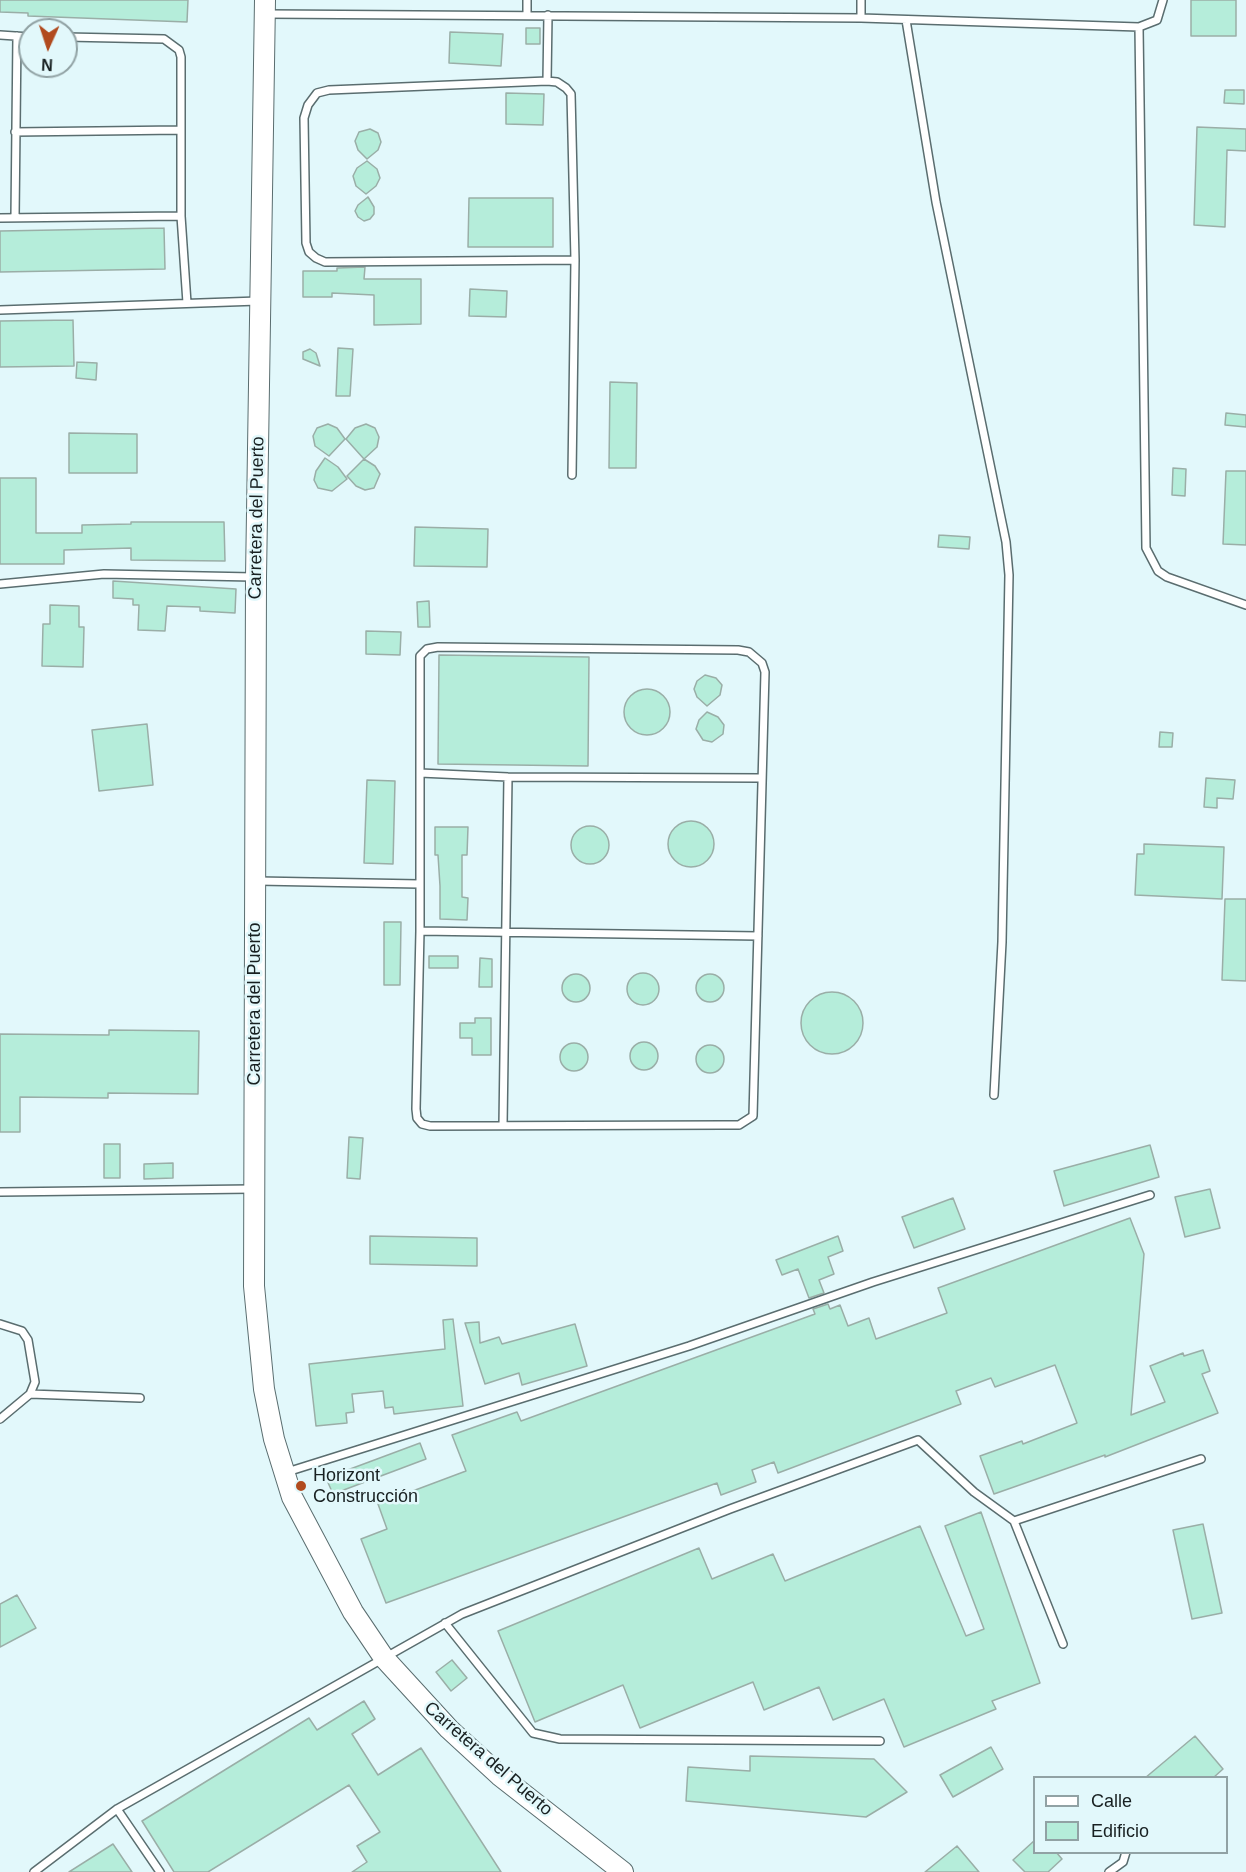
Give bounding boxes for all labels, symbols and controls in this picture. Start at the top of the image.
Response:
north arrow [18,18,78,78]
text: N [41,56,53,73]
street label: Carretera del Puerto [245,436,269,600]
street label: Carretera del Puerto [244,922,266,1086]
place label: Horizont Construcción [313,1465,418,1508]
marker: Horizont Construcción [294,1479,308,1493]
street label: Carretera del Puerto [419,1697,557,1821]
legend [1033,1776,1228,1854]
text: Calle [1091,1791,1132,1811]
text: Edificio [1091,1821,1149,1841]

